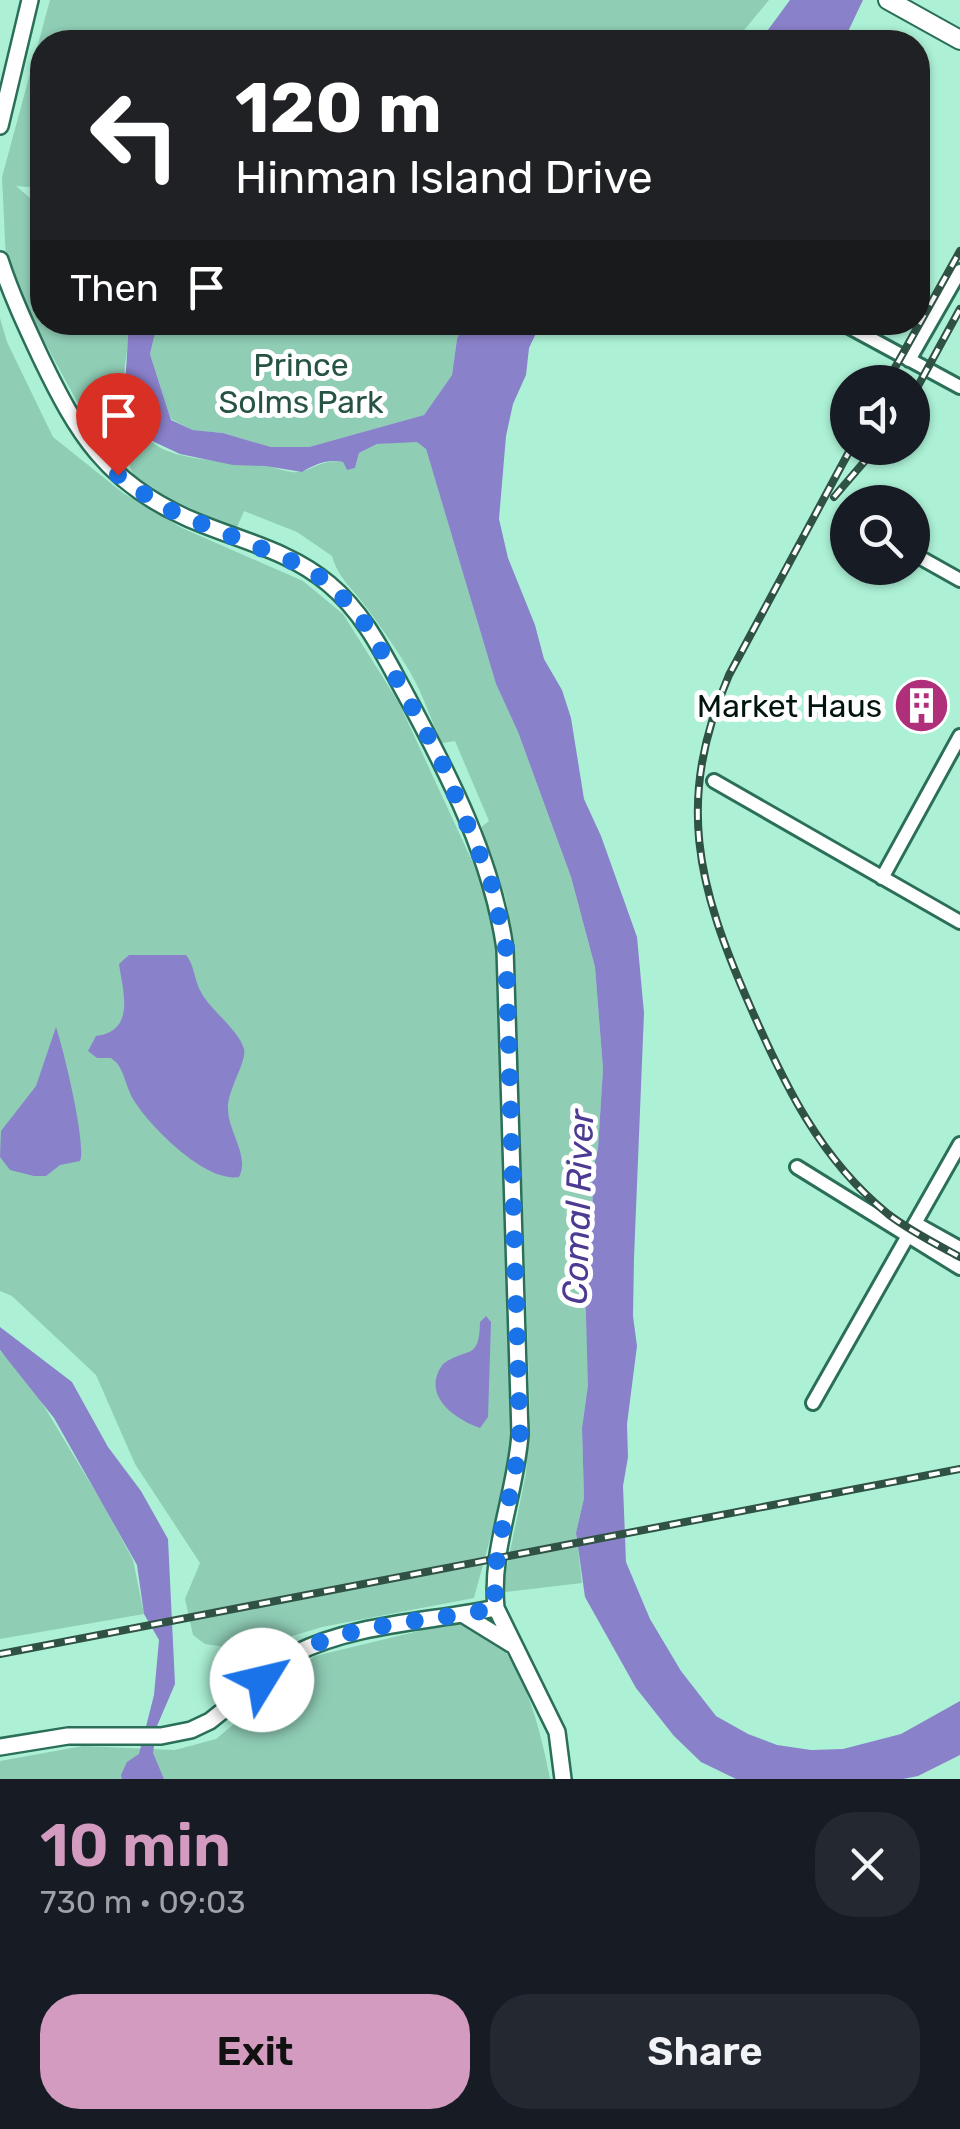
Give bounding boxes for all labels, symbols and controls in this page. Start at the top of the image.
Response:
text: 120 m [235,67,442,150]
icon: left [70,70,200,200]
text: Hinman Island Drive [235,151,653,204]
icon: arrive [179,260,234,315]
text: Then [70,265,159,311]
park label: Prince Solms Park [218,346,384,421]
map controls [830,365,930,585]
button: sound [830,365,930,465]
pin [76,373,161,476]
icon: arrive [91,388,146,443]
button: search [830,485,930,585]
building icon: Market Haus [891,676,951,736]
place label: Market Haus [697,687,882,725]
water label: Comal River [554,1107,602,1305]
position arrow [210,1628,314,1732]
text: 10 min [40,1810,231,1881]
button: close [815,1812,920,1917]
text: 730 m · 09:03 [40,1883,246,1921]
button: Exit [40,1994,470,2109]
button: Share [490,1994,920,2109]

